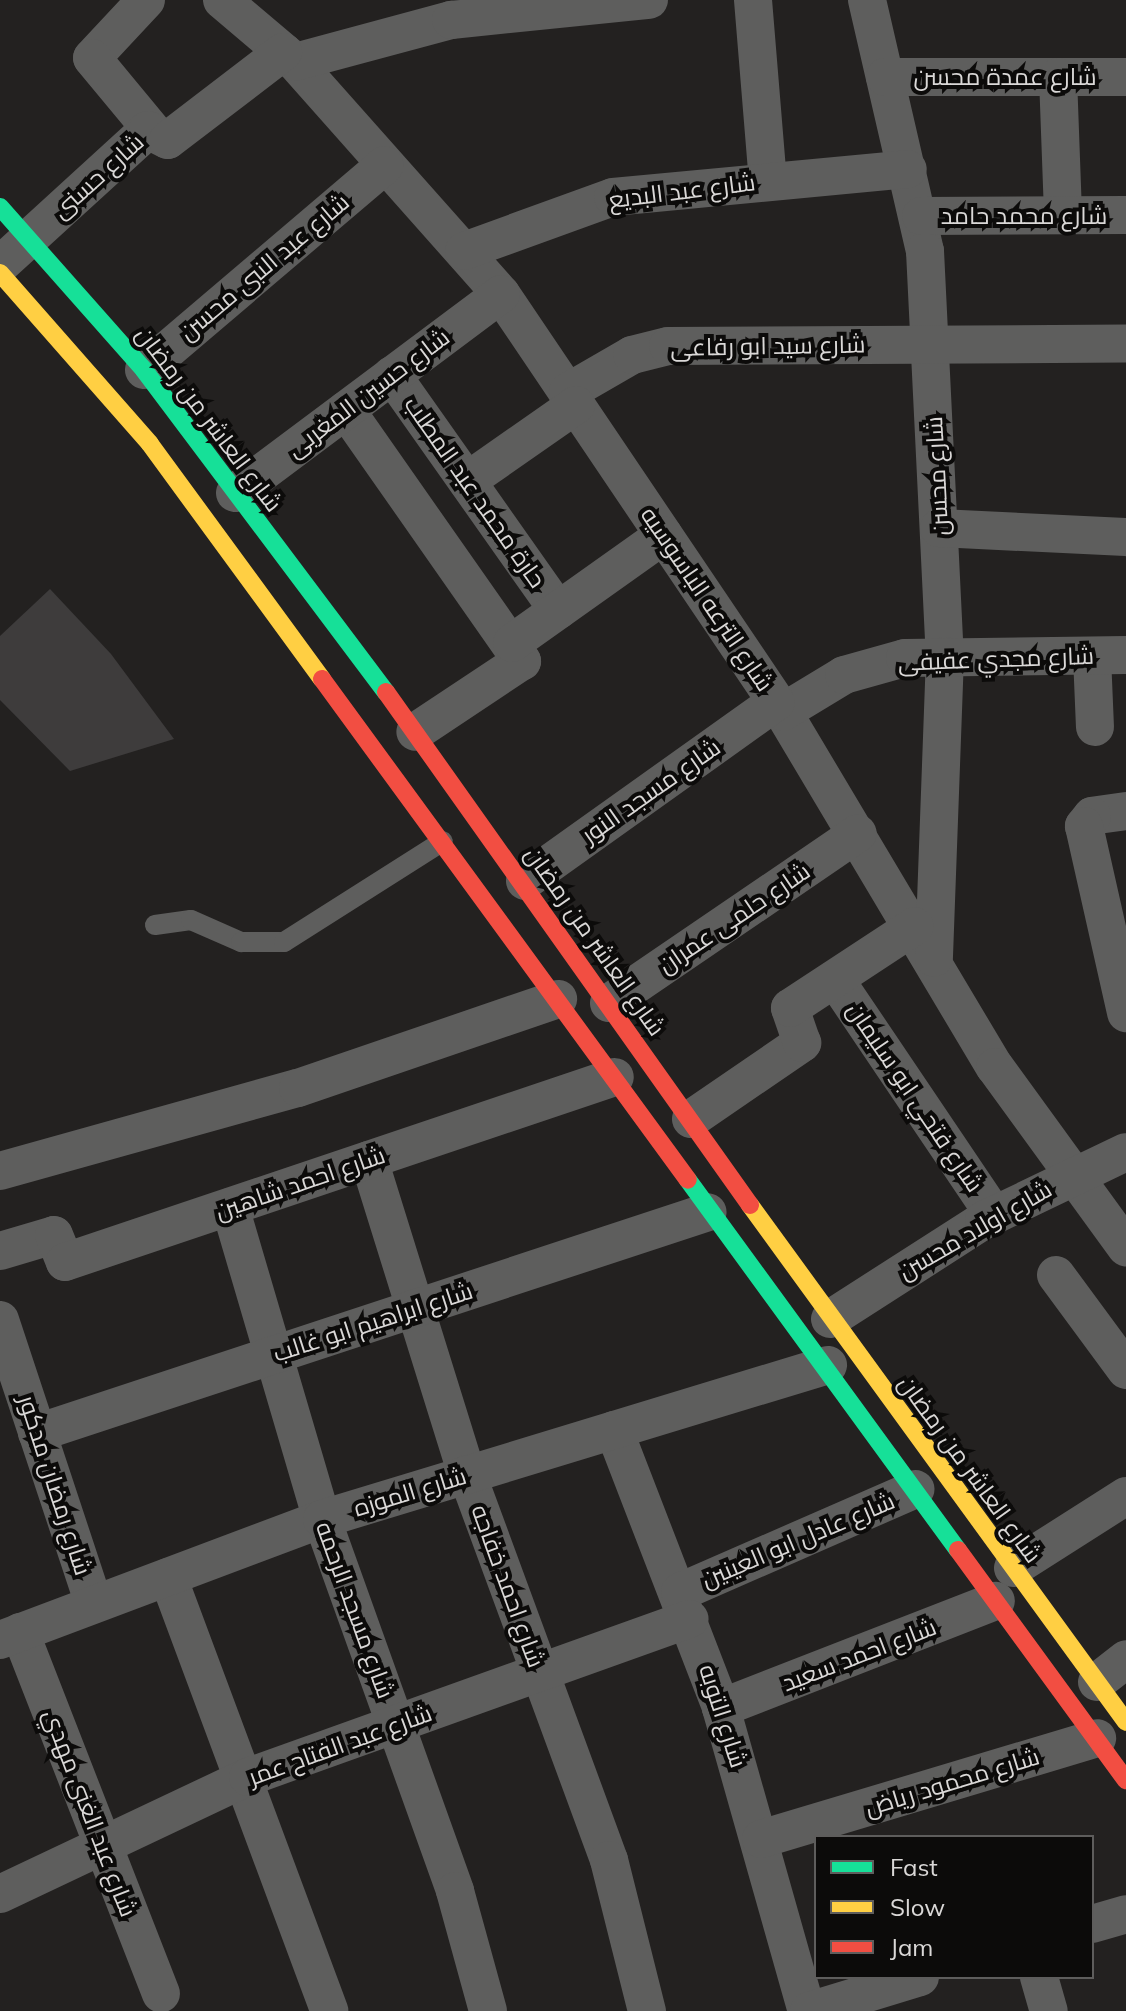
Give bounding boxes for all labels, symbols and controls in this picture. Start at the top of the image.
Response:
street label: شارع عمدة محسن [913,63,1097,91]
street label: شارع حسنى [46,127,150,225]
street label: شارع عبد البديع [607,168,757,214]
street label: شارع عبد النبى محسن [173,188,355,346]
street label: شارع محمد حامد [941,202,1107,230]
street label: شارع العاشر من رمضان [130,321,288,517]
street label: شارع حسين المغربى [281,322,455,464]
street label: شارع سيد ابو رفاعى [670,330,866,362]
street label: حارة محمد عبد المطلب [398,391,552,593]
street label: شارع محسن [919,416,955,536]
street label: شارع الترعه الباسوسيه [635,501,779,697]
street label: شارع مجدي عفيفى [897,641,1095,677]
street label: شارع مسجد النور [576,733,726,849]
street label: شارع العاشر من رمضان [519,841,671,1041]
street label: شارع حلمى عمران [653,857,815,979]
street label: شارع فتحي ابو سليمان [841,997,989,1197]
street label: شارع احمد شاهين [211,1140,389,1226]
street label: شارع اولاد محسن [893,1174,1057,1286]
street label: شارع ابراهيم ابو غالب [270,1276,476,1368]
street label: شارع العاشر من رمضان [892,1370,1048,1568]
street label: شارع رمضان مدكور [12,1391,98,1579]
street label: شارع الموزه [350,1461,470,1523]
street label: شارع عادل ابو العينين [697,1486,899,1594]
street label: شارع احمد خفاجه [465,1501,551,1671]
street label: شارع مسجد الرحمه [310,1518,400,1702]
street label: شارع احمد سعيد [778,1612,940,1698]
street label: شارع التوبه [693,1661,753,1771]
street label: شارع عبد الفتاح عمر [244,1698,436,1792]
street label: شارع عبد الغنى مهدي [37,1705,143,1921]
street label: شارع محمود رياض [861,1742,1043,1822]
legend [814,1835,1094,1979]
text: Fast [890,1852,938,1882]
text: Slow [890,1892,945,1922]
text: Jam [890,1932,933,1962]

